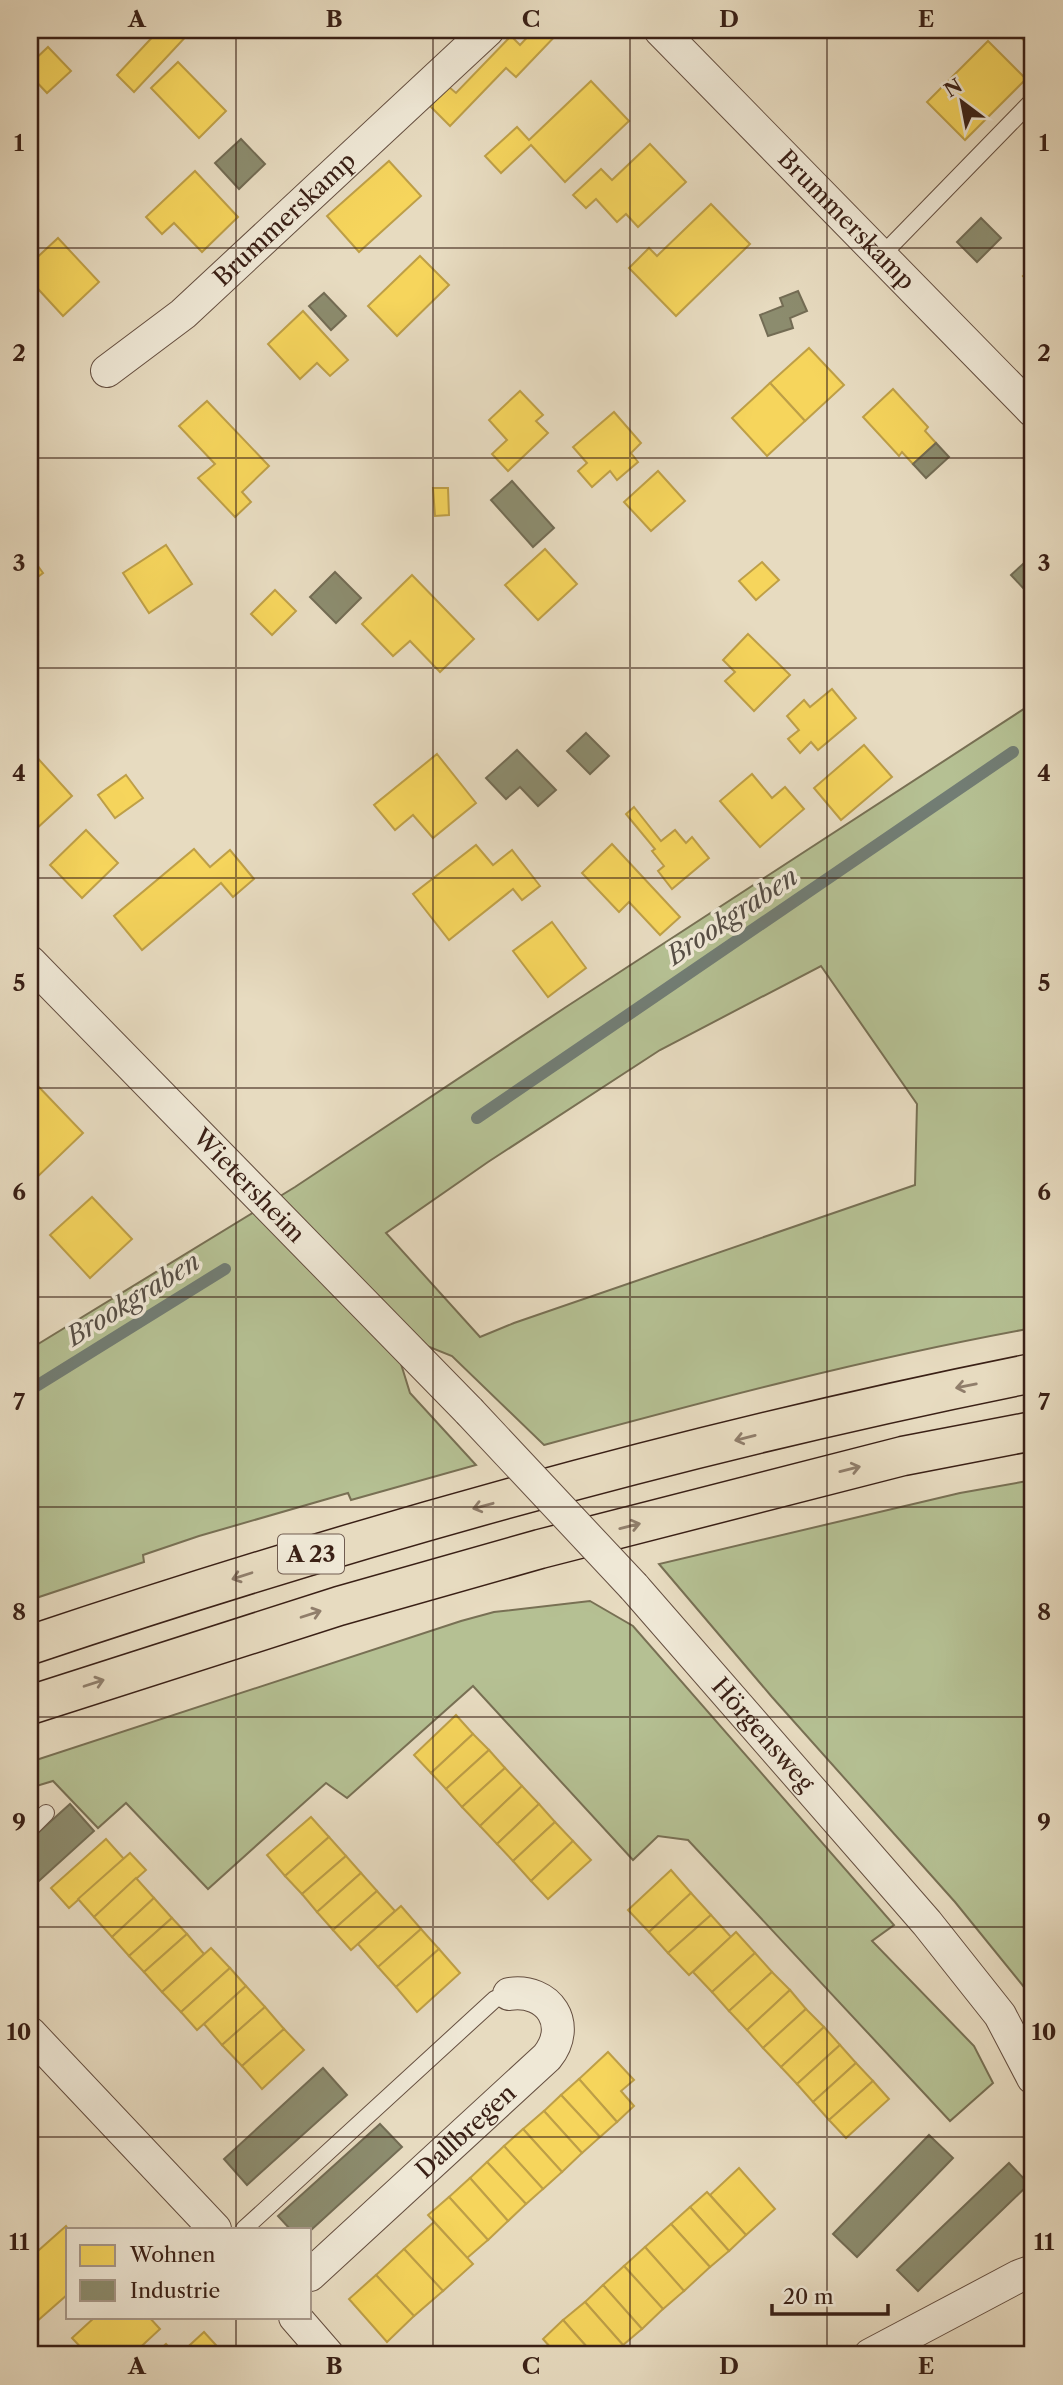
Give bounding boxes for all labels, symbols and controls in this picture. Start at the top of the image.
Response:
text: A [127,5,147,33]
text: B [325,5,343,33]
text: C [522,5,540,33]
text: D [719,5,739,33]
text: E [918,5,934,33]
north arrow [926,66,996,136]
text: N [940,74,966,102]
text: 1 [14,129,25,157]
text: 1 [1039,129,1050,157]
street label: Brummerskamp [772,144,921,295]
street label: Brummerskamp [207,146,361,292]
text: 2 [12,339,26,367]
text: 2 [1037,339,1051,367]
text: 3 [13,549,26,577]
text: 3 [1038,549,1051,577]
text: 4 [12,759,26,787]
text: 4 [1037,759,1051,787]
water label: Brookgraben [659,860,804,973]
text: 5 [13,969,25,997]
text: 5 [1038,969,1050,997]
street label: Wietersheim [186,1122,311,1248]
text: 6 [12,1178,26,1206]
text: 6 [1037,1178,1051,1206]
water label: Brookgraben [59,1245,206,1354]
one-way arrow [955,1380,978,1394]
text: 7 [13,1388,25,1416]
text: 7 [1038,1388,1050,1416]
one-way arrow [734,1432,757,1445]
one-way arrow [839,1462,861,1475]
one-way arrow [473,1500,495,1513]
one-way arrow [618,1519,641,1532]
road number: A 23 [278,1534,344,1574]
one-way arrow [231,1571,253,1583]
text: 8 [12,1598,26,1626]
text: 8 [1037,1598,1051,1626]
one-way arrow [300,1607,322,1620]
street label: Hörgensweg [706,1672,821,1797]
one-way arrow [83,1676,105,1688]
text: 9 [12,1808,26,1836]
text: 9 [1037,1808,1051,1836]
text: 10 [7,2018,31,2046]
text: 10 [1032,2018,1056,2046]
street label: Dallbregen [410,2078,522,2184]
text: 11 [9,2228,30,2256]
legend [66,2228,312,2318]
text: 11 [1034,2228,1055,2256]
text: Wohnen [129,2242,215,2267]
scale bar [772,2273,888,2317]
text: Industrie [130,2278,220,2303]
text: 20 m [783,2284,834,2309]
text: A [127,2352,147,2380]
text: B [325,2352,343,2380]
text: C [522,2352,540,2380]
text: D [719,2352,739,2380]
text: E [918,2352,934,2380]

